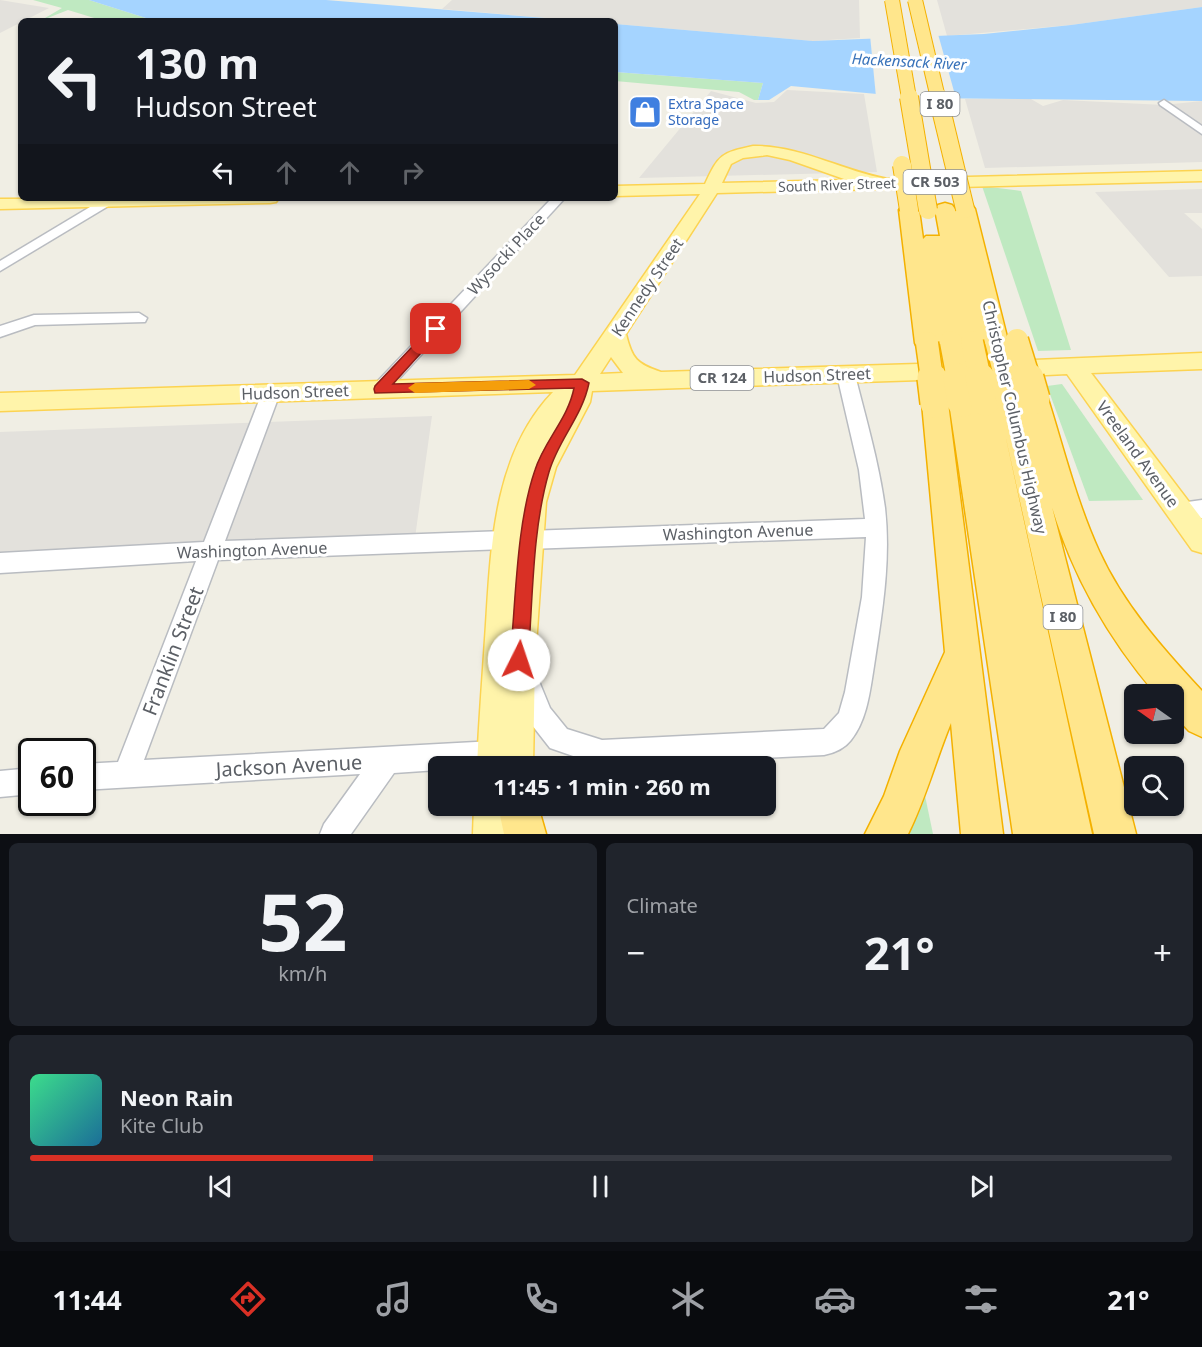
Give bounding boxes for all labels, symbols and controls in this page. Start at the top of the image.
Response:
text: 130 m [135,34,259,91]
icon: left [36,42,114,120]
water label: Hackensack River [851,48,968,74]
text: Hudson Street [135,88,317,125]
road number: I 80 [920,92,960,116]
shop icon: Extra Space Storage [627,94,663,130]
place label: Extra Space Storage [668,94,744,129]
icon: left [207,156,240,189]
icon: ahead [270,156,303,189]
icon: ahead [333,156,366,189]
icon: right [396,156,429,189]
road number: CR 503 [904,170,966,194]
street label: South River Street [778,173,896,196]
street label: Wysocki Place [462,208,550,300]
street label: Kennedy Street [606,233,688,341]
street label: Christopher Columbus Highway [977,298,1053,537]
pin [410,303,461,354]
icon: arrive [419,312,452,345]
street label: Hudson Street [763,362,871,388]
road number: CR 124 [690,366,754,390]
street label: Hudson Street [241,379,349,405]
street label: Vreeland Avenue [1092,396,1184,512]
street label: Washington Avenue [662,518,814,546]
street label: Washington Avenue [176,536,328,564]
street label: Franklin Street [136,582,210,719]
road number: I 80 [1044,605,1082,629]
position arrow [487,628,551,692]
north arrow [1124,684,1184,744]
map controls [1124,684,1184,816]
speed limit sign: 60 [18,738,96,816]
street label: Jackson Avenue [213,748,363,783]
button: search [1124,756,1184,816]
text: 11:45 · 1 min · 260 m [493,771,711,801]
text: 52 [258,868,347,974]
text: Climate [627,892,698,919]
text: 21° [864,922,935,983]
text: − [627,930,645,975]
text: + [1153,930,1172,975]
text: km/h [278,960,327,987]
text: Neon Rain [120,1082,233,1112]
text: Kite Club [120,1112,204,1139]
icon: previous [204,1170,237,1203]
icon: pause [584,1170,617,1203]
icon: next [965,1170,998,1203]
icon: directions [227,1278,269,1320]
icon: music [373,1278,415,1320]
icon: phone [520,1278,562,1320]
icon: climate [667,1278,709,1320]
icon: car [814,1278,856,1320]
icon: filters [960,1278,1002,1320]
text: 11:44 [52,1281,122,1318]
text: 21° [1107,1281,1150,1318]

